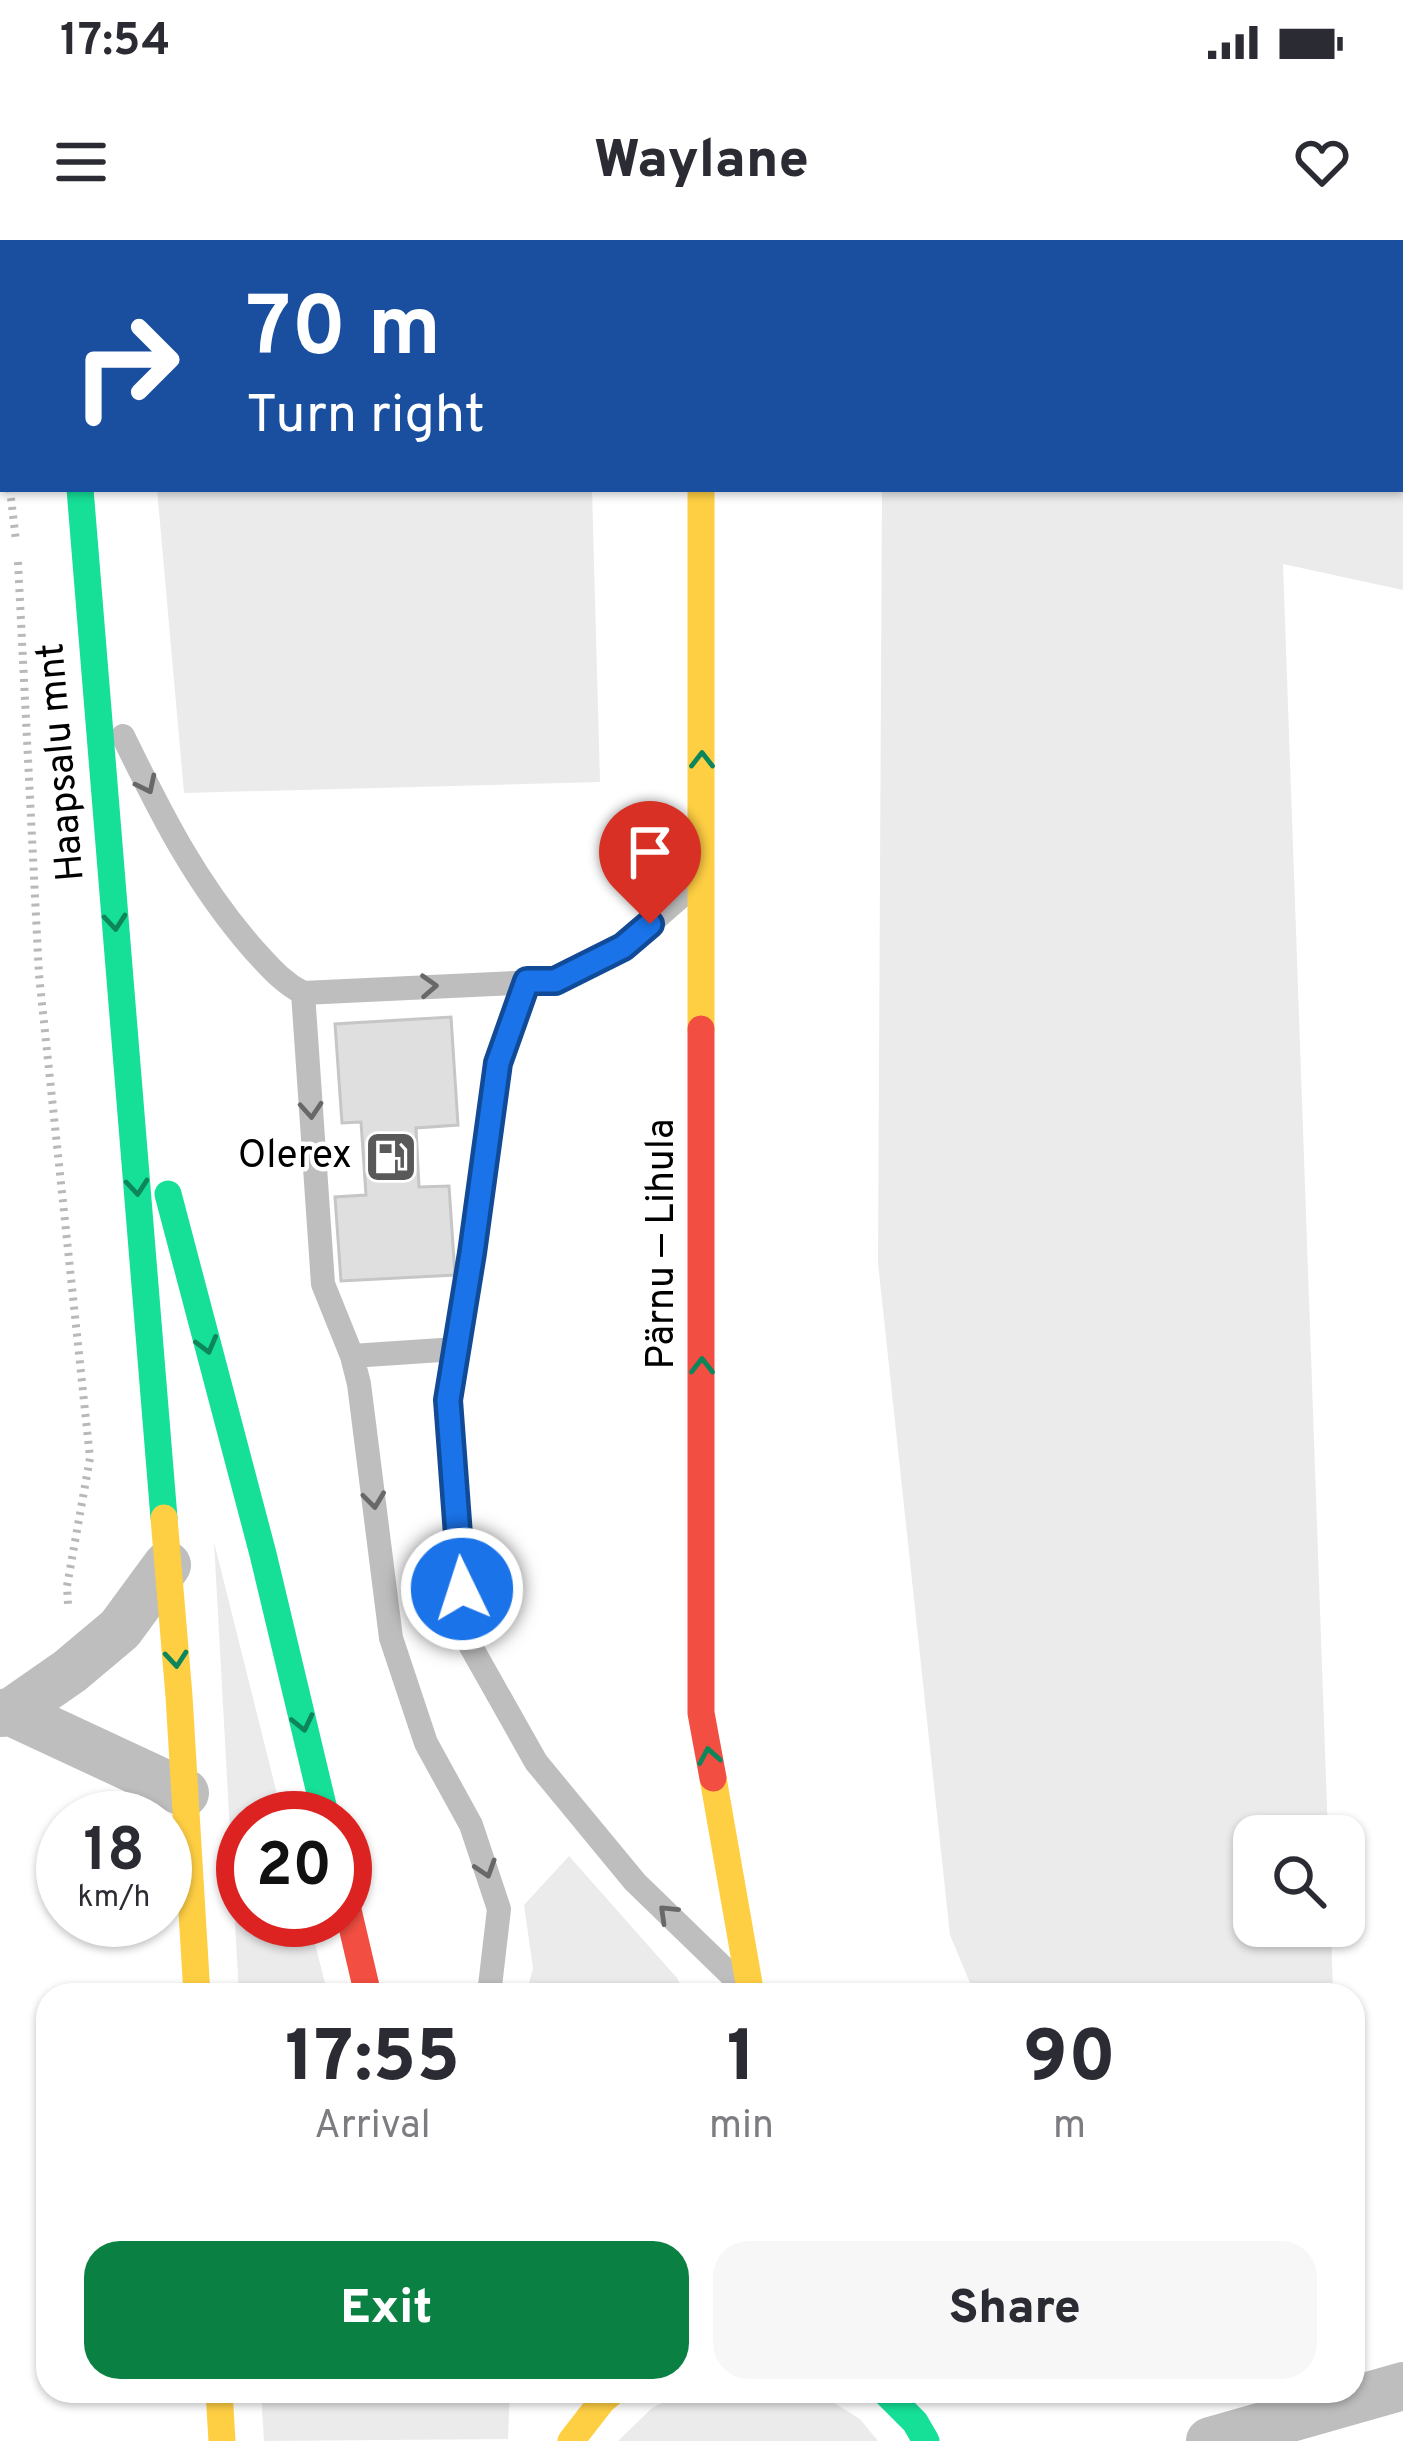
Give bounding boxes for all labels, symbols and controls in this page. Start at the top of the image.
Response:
text: 17:54 [60,14,170,71]
text: Waylane [594,128,809,197]
icon: menu [48,129,114,195]
icon: heart [1289,129,1355,195]
text: 70 m [246,279,441,385]
icon: right [48,288,204,444]
text: Turn right [246,383,485,452]
street label: Haapsalu mnt [28,641,98,883]
one-way arrow [689,750,715,768]
one-way arrow [133,773,156,794]
pin [599,801,701,924]
icon: arrive [617,819,683,885]
one-way arrow [102,913,128,932]
one-way arrow [420,973,439,999]
one-way arrow [297,1101,323,1120]
street label: Pärnu — Lihula [639,1118,688,1370]
fuel station icon: Olerex [363,1129,419,1185]
place label: Olerex [238,1133,352,1182]
one-way arrow [124,1178,149,1197]
one-way arrow [193,1334,218,1354]
one-way arrow [689,1356,715,1374]
one-way arrow [360,1490,386,1510]
position arrow [399,1526,525,1652]
one-way arrow [163,1650,188,1669]
one-way arrow [289,1712,314,1732]
one-way arrow [697,1746,722,1766]
speed limit sign: 20 [216,1791,372,1947]
map controls [1233,1815,1365,1947]
button: search [1233,1815,1365,1947]
text: 18 [83,1816,145,1892]
one-way arrow [472,1858,497,1879]
text: km/h [78,1880,150,1917]
one-way arrow [659,1905,681,1927]
text: 17:55 [285,2015,460,2107]
text: 1 [727,2015,756,2107]
text: 90 [1023,2015,1116,2107]
text: Arrival [314,2103,431,2152]
text: min [709,2103,774,2152]
text: m [1053,2103,1086,2152]
button: Exit [84,2241,689,2379]
button: Share [713,2241,1317,2379]

